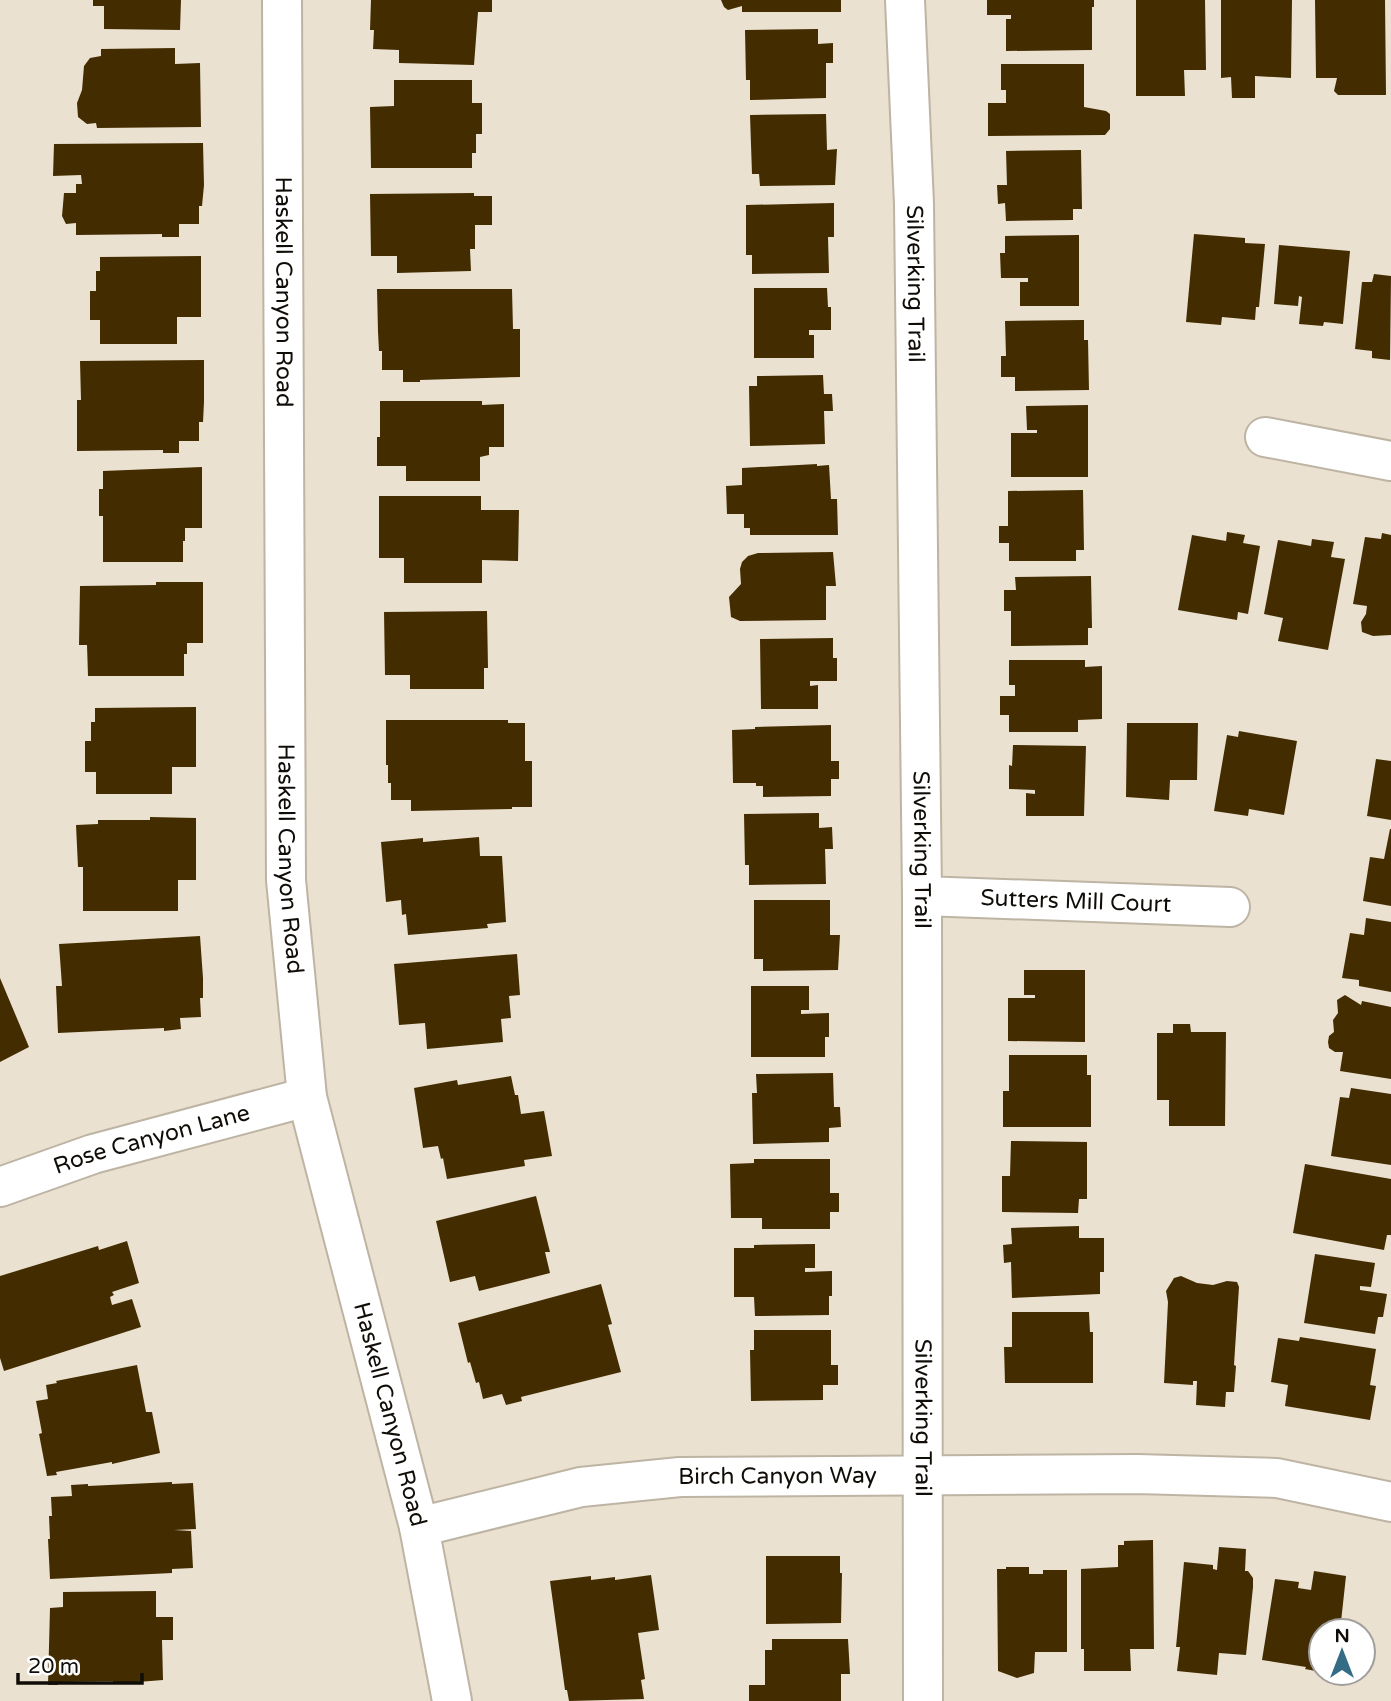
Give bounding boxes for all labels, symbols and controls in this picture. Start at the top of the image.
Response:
street label: Haskell Canyon Road [269,176,298,408]
street label: Silverking Trail [900,205,930,363]
street label: Haskell Canyon Road [271,743,309,975]
street label: Silverking Trail [907,771,936,929]
street label: Sutters Mill Court [980,884,1172,919]
street label: Rose Canyon Lane [50,1099,253,1181]
street label: Haskell Canyon Road [347,1299,432,1530]
street label: Silverking Trail [909,1339,937,1497]
street label: Birch Canyon Way [678,1462,877,1491]
north arrow [1307,1617,1377,1687]
text: N [1334,1625,1350,1647]
scale bar [18,1642,142,1686]
text: 20 m [28,1654,79,1679]

